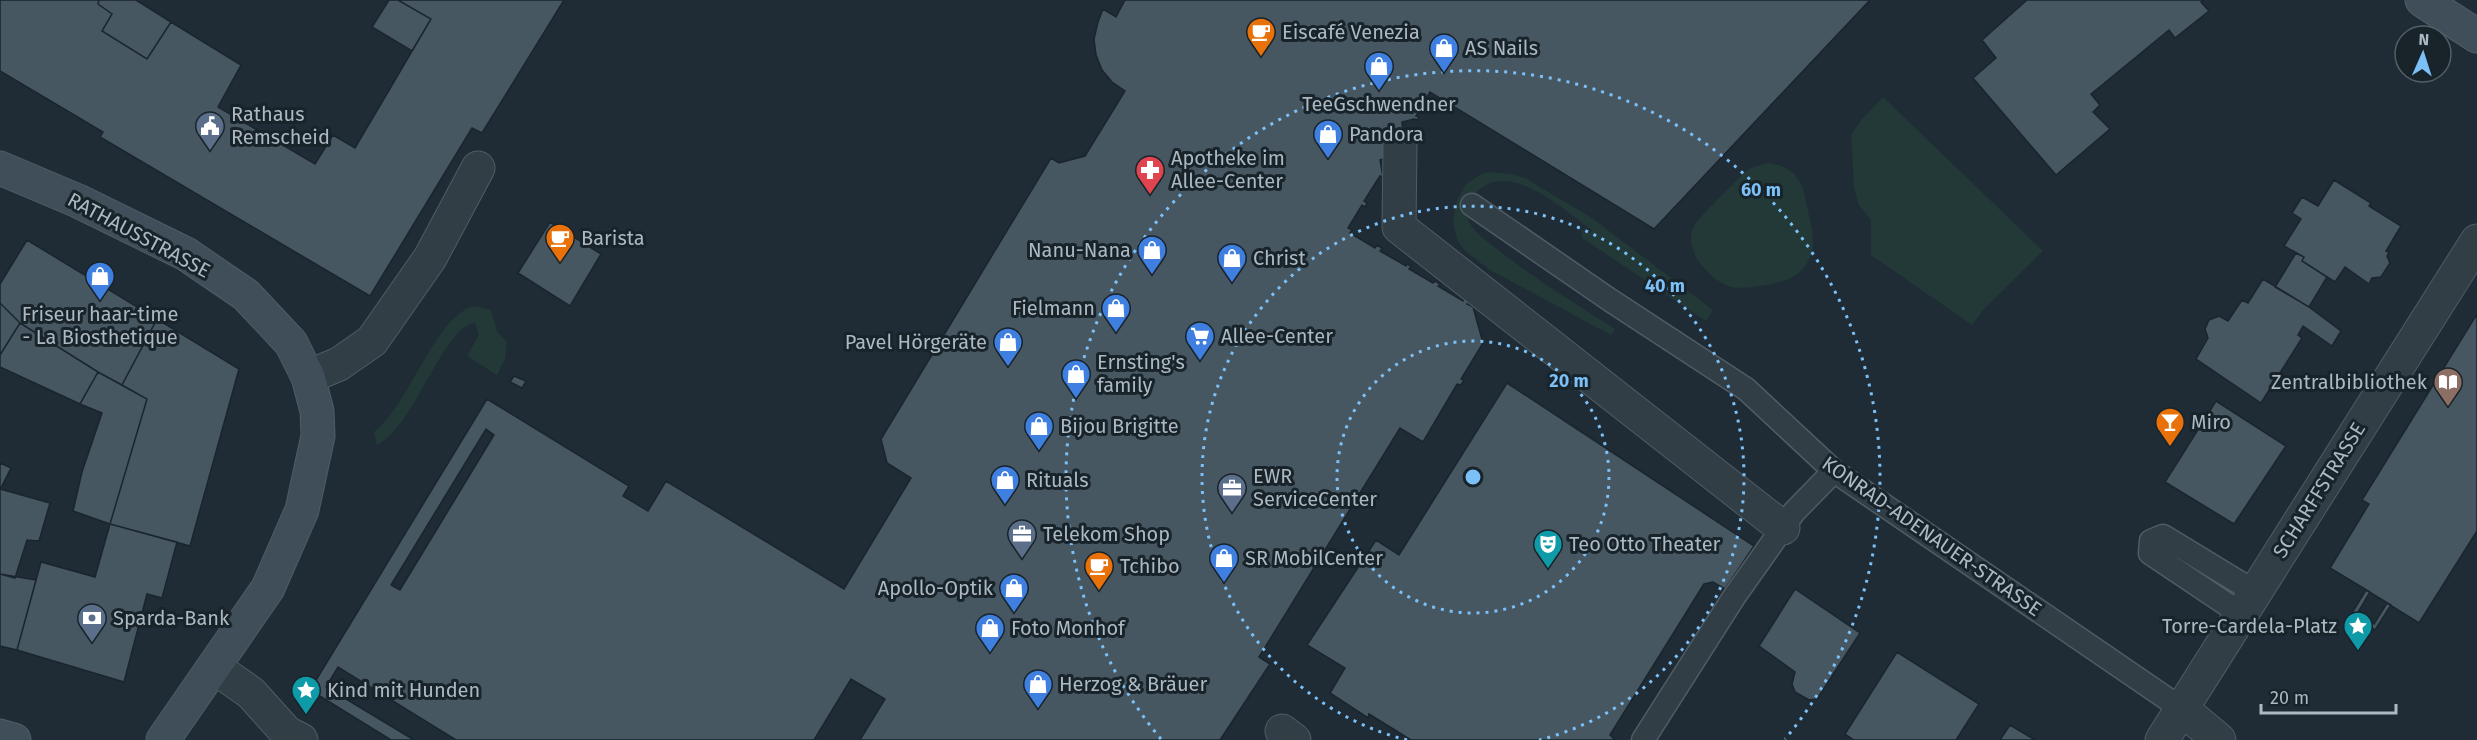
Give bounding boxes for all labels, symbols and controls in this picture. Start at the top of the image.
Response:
cafe icon: Eiscafé Venezia [1245,16,1277,58]
place label: Eiscafé Venezia [1282,20,1420,44]
north arrow [2393,24,2453,84]
text: N [2418,30,2430,49]
shop icon: AS Nails [1428,32,1460,74]
place label: AS Nails [1465,36,1538,60]
shop icon: TeeGschwendner [1363,50,1395,92]
place label: TeeGschwendner [1302,92,1456,116]
place label: Rathaus Remscheid [231,102,330,149]
public building icon: Rathaus Remscheid [194,110,226,152]
shop icon: Pandora [1312,118,1344,160]
place label: Pandora [1349,122,1424,146]
place label: Apotheke im Allee-Center [1171,146,1285,193]
pharmacy icon: Apotheke im Allee-Center [1134,154,1166,196]
text: 60 m [1741,179,1781,201]
street label: RATHAUSSTRASSE [64,187,214,283]
cafe icon: Barista [544,222,576,264]
place label: Barista [581,226,645,250]
shop icon: Nanu-Nana [1136,234,1168,276]
place label: Nanu-Nana [1028,238,1131,262]
shop icon: Christ [1216,242,1248,284]
place label: Christ [1253,246,1306,270]
shop icon: Friseur haar-time - La Biosthetique [84,260,116,302]
text: 40 m [1645,275,1685,297]
shop icon: Fielmann [1100,292,1132,334]
place label: Fielmann [1012,296,1095,320]
place label: Friseur haar-time - La Biosthetique [22,302,178,349]
supermarket icon: Allee-Center [1184,320,1216,362]
place label: Allee-Center [1221,324,1333,348]
shop icon: Pavel Hörgeräte [992,326,1024,368]
place label: Pavel Hörgeräte [845,330,987,354]
place label: Ernsting's family [1097,350,1185,397]
shop icon: Ernsting's family [1060,358,1092,400]
library icon: Zentralbibliothek [2432,366,2464,408]
text: 20 m [1549,370,1589,392]
place label: Zentralbibliothek [2271,370,2428,394]
bar icon: Miro [2154,406,2186,448]
shop icon: Bijou Brigitte [1023,410,1055,452]
place label: Miro [2191,410,2231,434]
place label: Bijou Brigitte [1060,414,1179,438]
street label: SCHARFFSTRASSE [2268,418,2370,562]
street label: KONRAD-ADENAUER-STRASSE [1818,451,2046,621]
shop icon: Rituals [989,464,1021,506]
place label: EWR ServiceCenter [1253,464,1377,511]
centre of rings [1463,467,1483,487]
place label: Rituals [1026,468,1088,492]
office icon: EWR ServiceCenter [1216,472,1248,514]
office icon: Telekom Shop [1006,518,1038,560]
place label: Telekom Shop [1043,522,1170,546]
theatre icon: Teo Otto Theater [1532,528,1564,570]
place label: Teo Otto Theater [1569,532,1721,556]
shop icon: SR MobilCenter [1208,542,1240,584]
place label: SR MobilCenter [1245,546,1383,570]
cafe icon: Tchibo [1083,550,1115,592]
place label: Tchibo [1120,554,1180,578]
shop icon: Apollo-Optik [998,572,1030,614]
place label: Apollo-Optik [878,576,994,600]
bank icon: Sparda-Bank [76,602,108,644]
place label: Sparda-Bank [113,606,230,630]
place icon: Torre-Cardela-Platz [2342,610,2374,652]
shop icon: Foto Monhof [974,612,1006,654]
place label: Torre-Cardela-Platz [2162,614,2337,638]
place label: Foto Monhof [1011,616,1126,640]
shop icon: Herzog & Bräuer [1022,668,1054,710]
place label: Herzog & Bräuer [1059,672,1207,696]
place icon: Kind mit Hunden [290,674,322,716]
scale bar [2261,677,2396,715]
place label: Kind mit Hunden [327,678,480,702]
text: 20 m [2270,687,2309,709]

